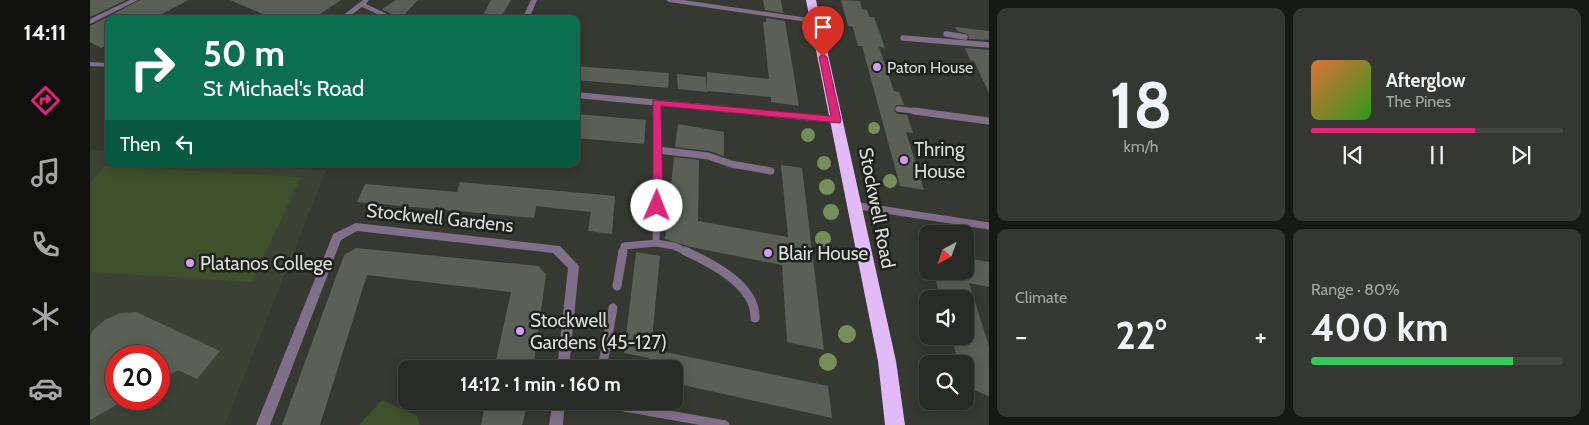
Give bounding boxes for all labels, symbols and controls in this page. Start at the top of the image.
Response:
pin [802,6,844,57]
icon: arrive [809,13,837,41]
text: 14:11 [24,19,66,46]
text: 50 m [203,32,285,75]
icon: right [120,35,185,100]
place label: Paton House [887,58,973,77]
marker: Paton House [871,61,883,73]
text: 18 [1109,65,1173,144]
text: Afterglow [1386,69,1466,92]
text: St Michael's Road [203,75,364,102]
icon: directions [28,83,63,118]
text: The Pines [1386,92,1451,111]
icon: left [171,130,199,158]
text: Then [120,133,161,156]
text: km/h [1123,137,1159,156]
place label: Thring House [914,138,965,183]
icon: previous [1339,141,1367,169]
icon: pause [1423,141,1451,169]
icon: next [1507,141,1535,169]
street label: Stockwell Road [854,146,900,270]
marker: Thring House [898,154,910,166]
icon: music [28,155,63,190]
position arrow [630,179,682,231]
street label: Stockwell Gardens [365,199,515,237]
north arrow [919,225,974,280]
map controls [919,225,974,410]
icon: phone [28,227,63,262]
place label: Blair House [778,242,869,265]
marker: Blair House [762,247,774,259]
place label: Platanos College [200,252,333,275]
marker: Platanos College [184,257,196,269]
text: Range · 80% [1311,280,1400,299]
text: Climate [1015,288,1067,307]
button: sound [919,290,974,345]
icon: climate [28,299,63,334]
text: 400 km [1311,304,1448,351]
place label: Stockwell Gardens (45-127) [530,309,667,354]
text: 22° [1115,312,1167,359]
text: − [1015,319,1027,353]
text: + [1255,319,1267,353]
marker: Stockwell Gardens (45-127) [514,325,526,337]
speed limit sign: 20 [105,345,170,410]
button: search [919,355,974,410]
icon: car [28,371,63,406]
text: 14:12 · 1 min · 160 m [460,373,621,396]

